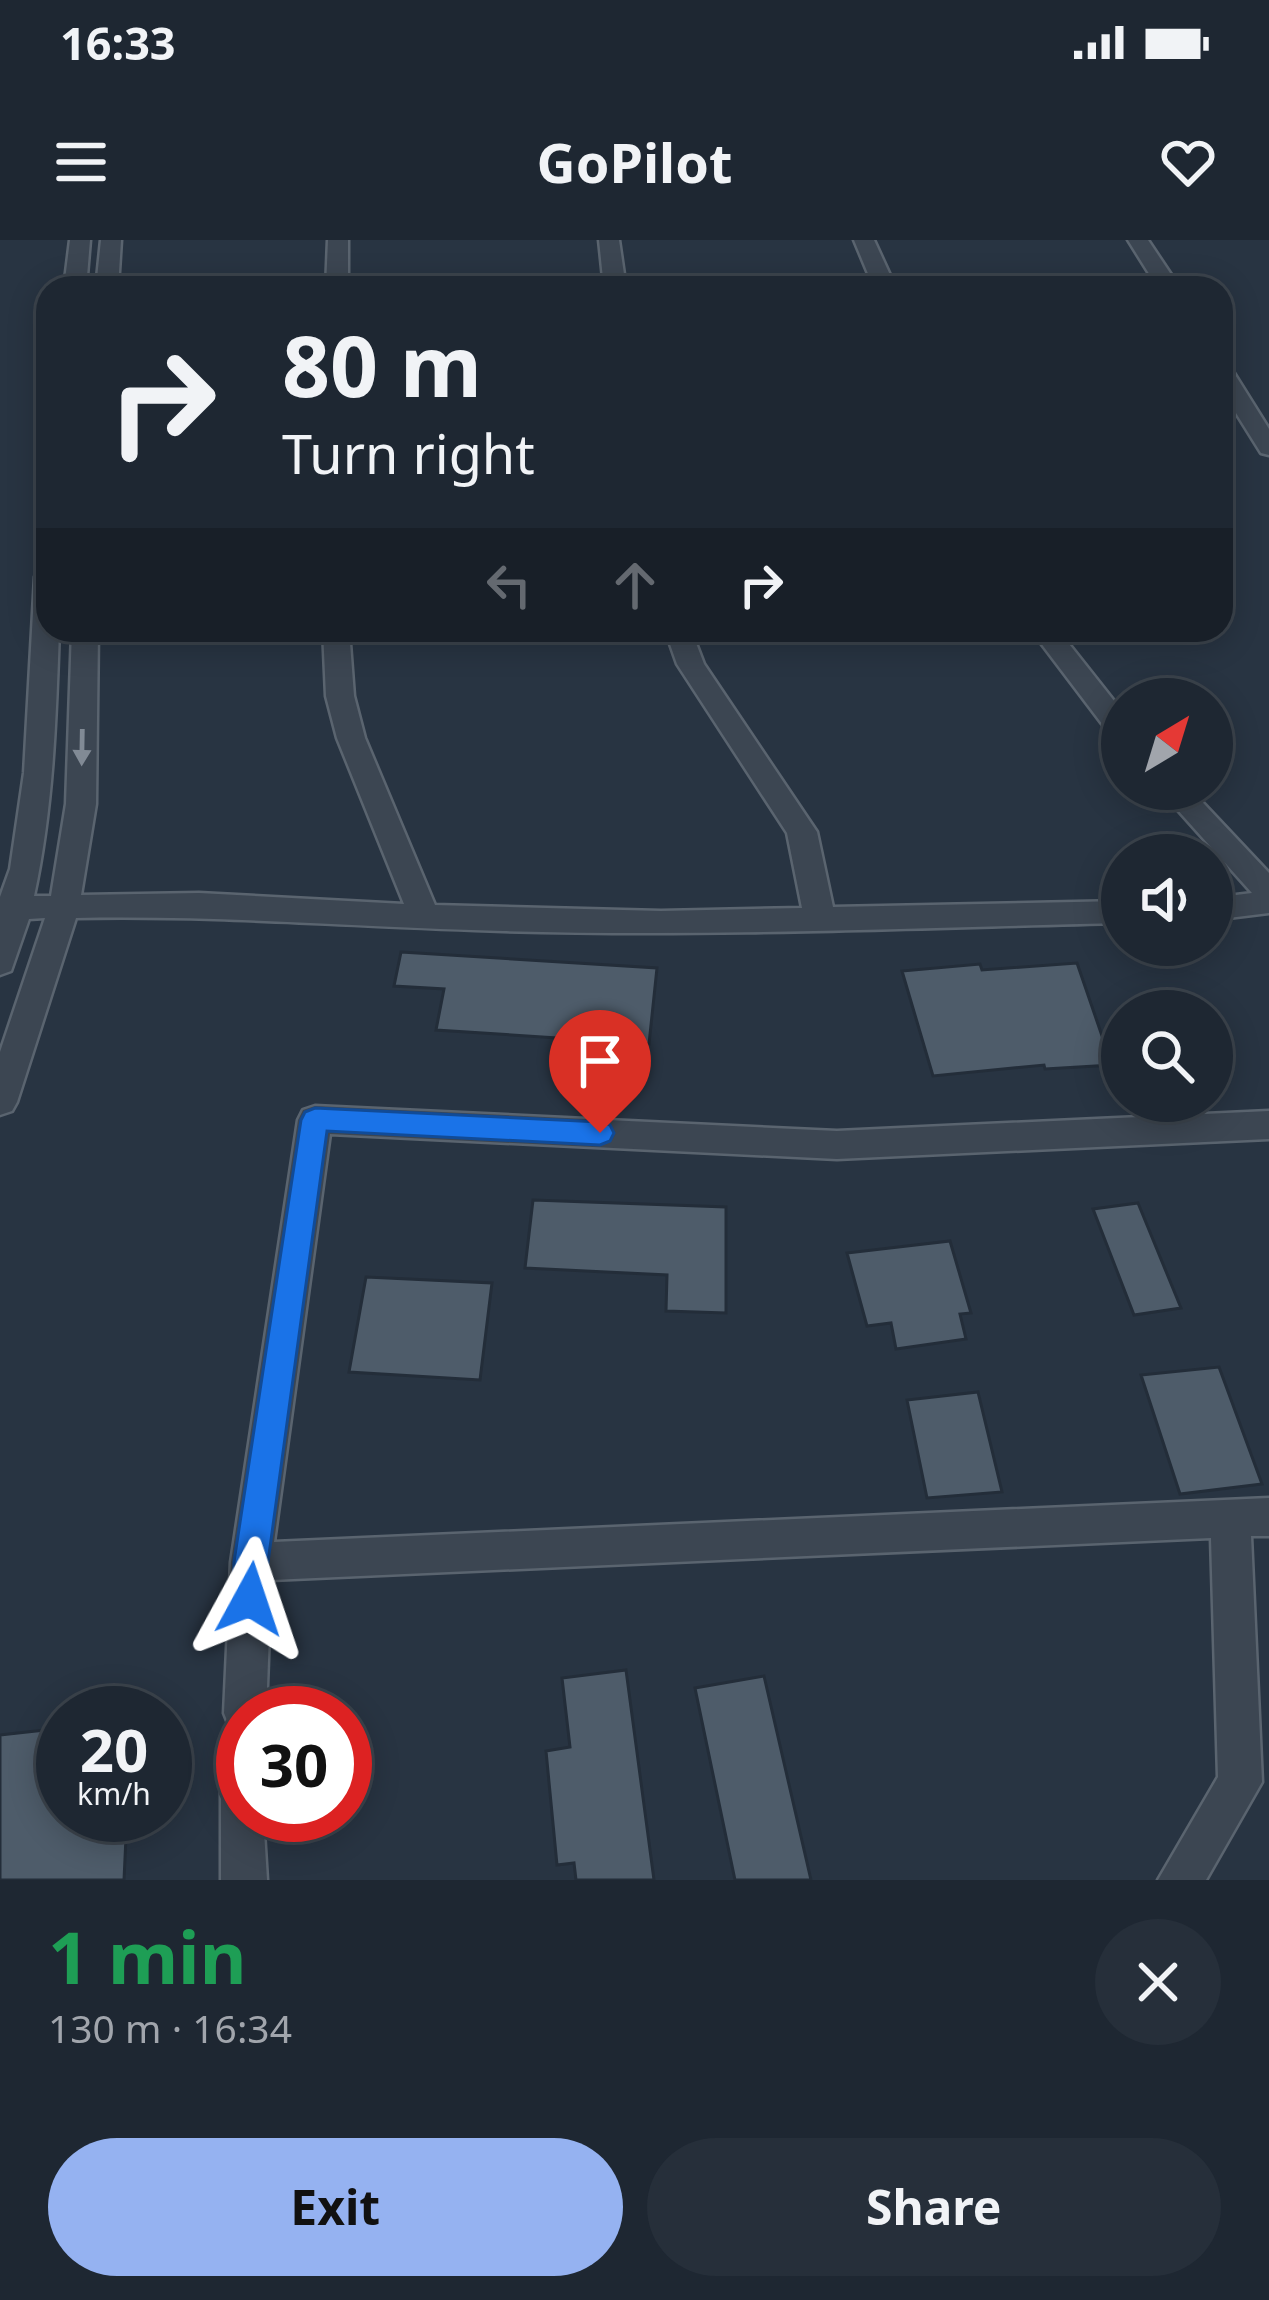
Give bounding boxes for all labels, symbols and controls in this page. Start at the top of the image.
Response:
text: 16:33 [60,12,176,73]
text: GoPilot [537,125,732,199]
icon: menu [48,129,114,195]
icon: heart [1155,129,1221,195]
text: 80 m [282,307,482,422]
icon: right [84,324,240,480]
text: Turn right [282,416,535,490]
icon: left [476,552,542,618]
icon: ahead [602,552,668,618]
icon: right [728,552,794,618]
north arrow [1101,678,1233,810]
map controls [1101,678,1233,1122]
one-way arrow [73,729,92,767]
button: sound [1101,834,1233,966]
button: search [1101,990,1233,1122]
pin [549,1010,651,1133]
icon: arrive [567,1028,633,1094]
position arrow [187,1536,313,1662]
speed limit sign: 30 [216,1686,372,1842]
text: 20 [80,1708,148,1790]
text: km/h [77,1773,151,1814]
text: 1 min [48,1907,246,2005]
button: close [1095,1919,1221,2045]
text: 130 m · 16:34 [48,2001,292,2054]
button: Exit [48,2138,623,2276]
button: Share [647,2138,1221,2276]

